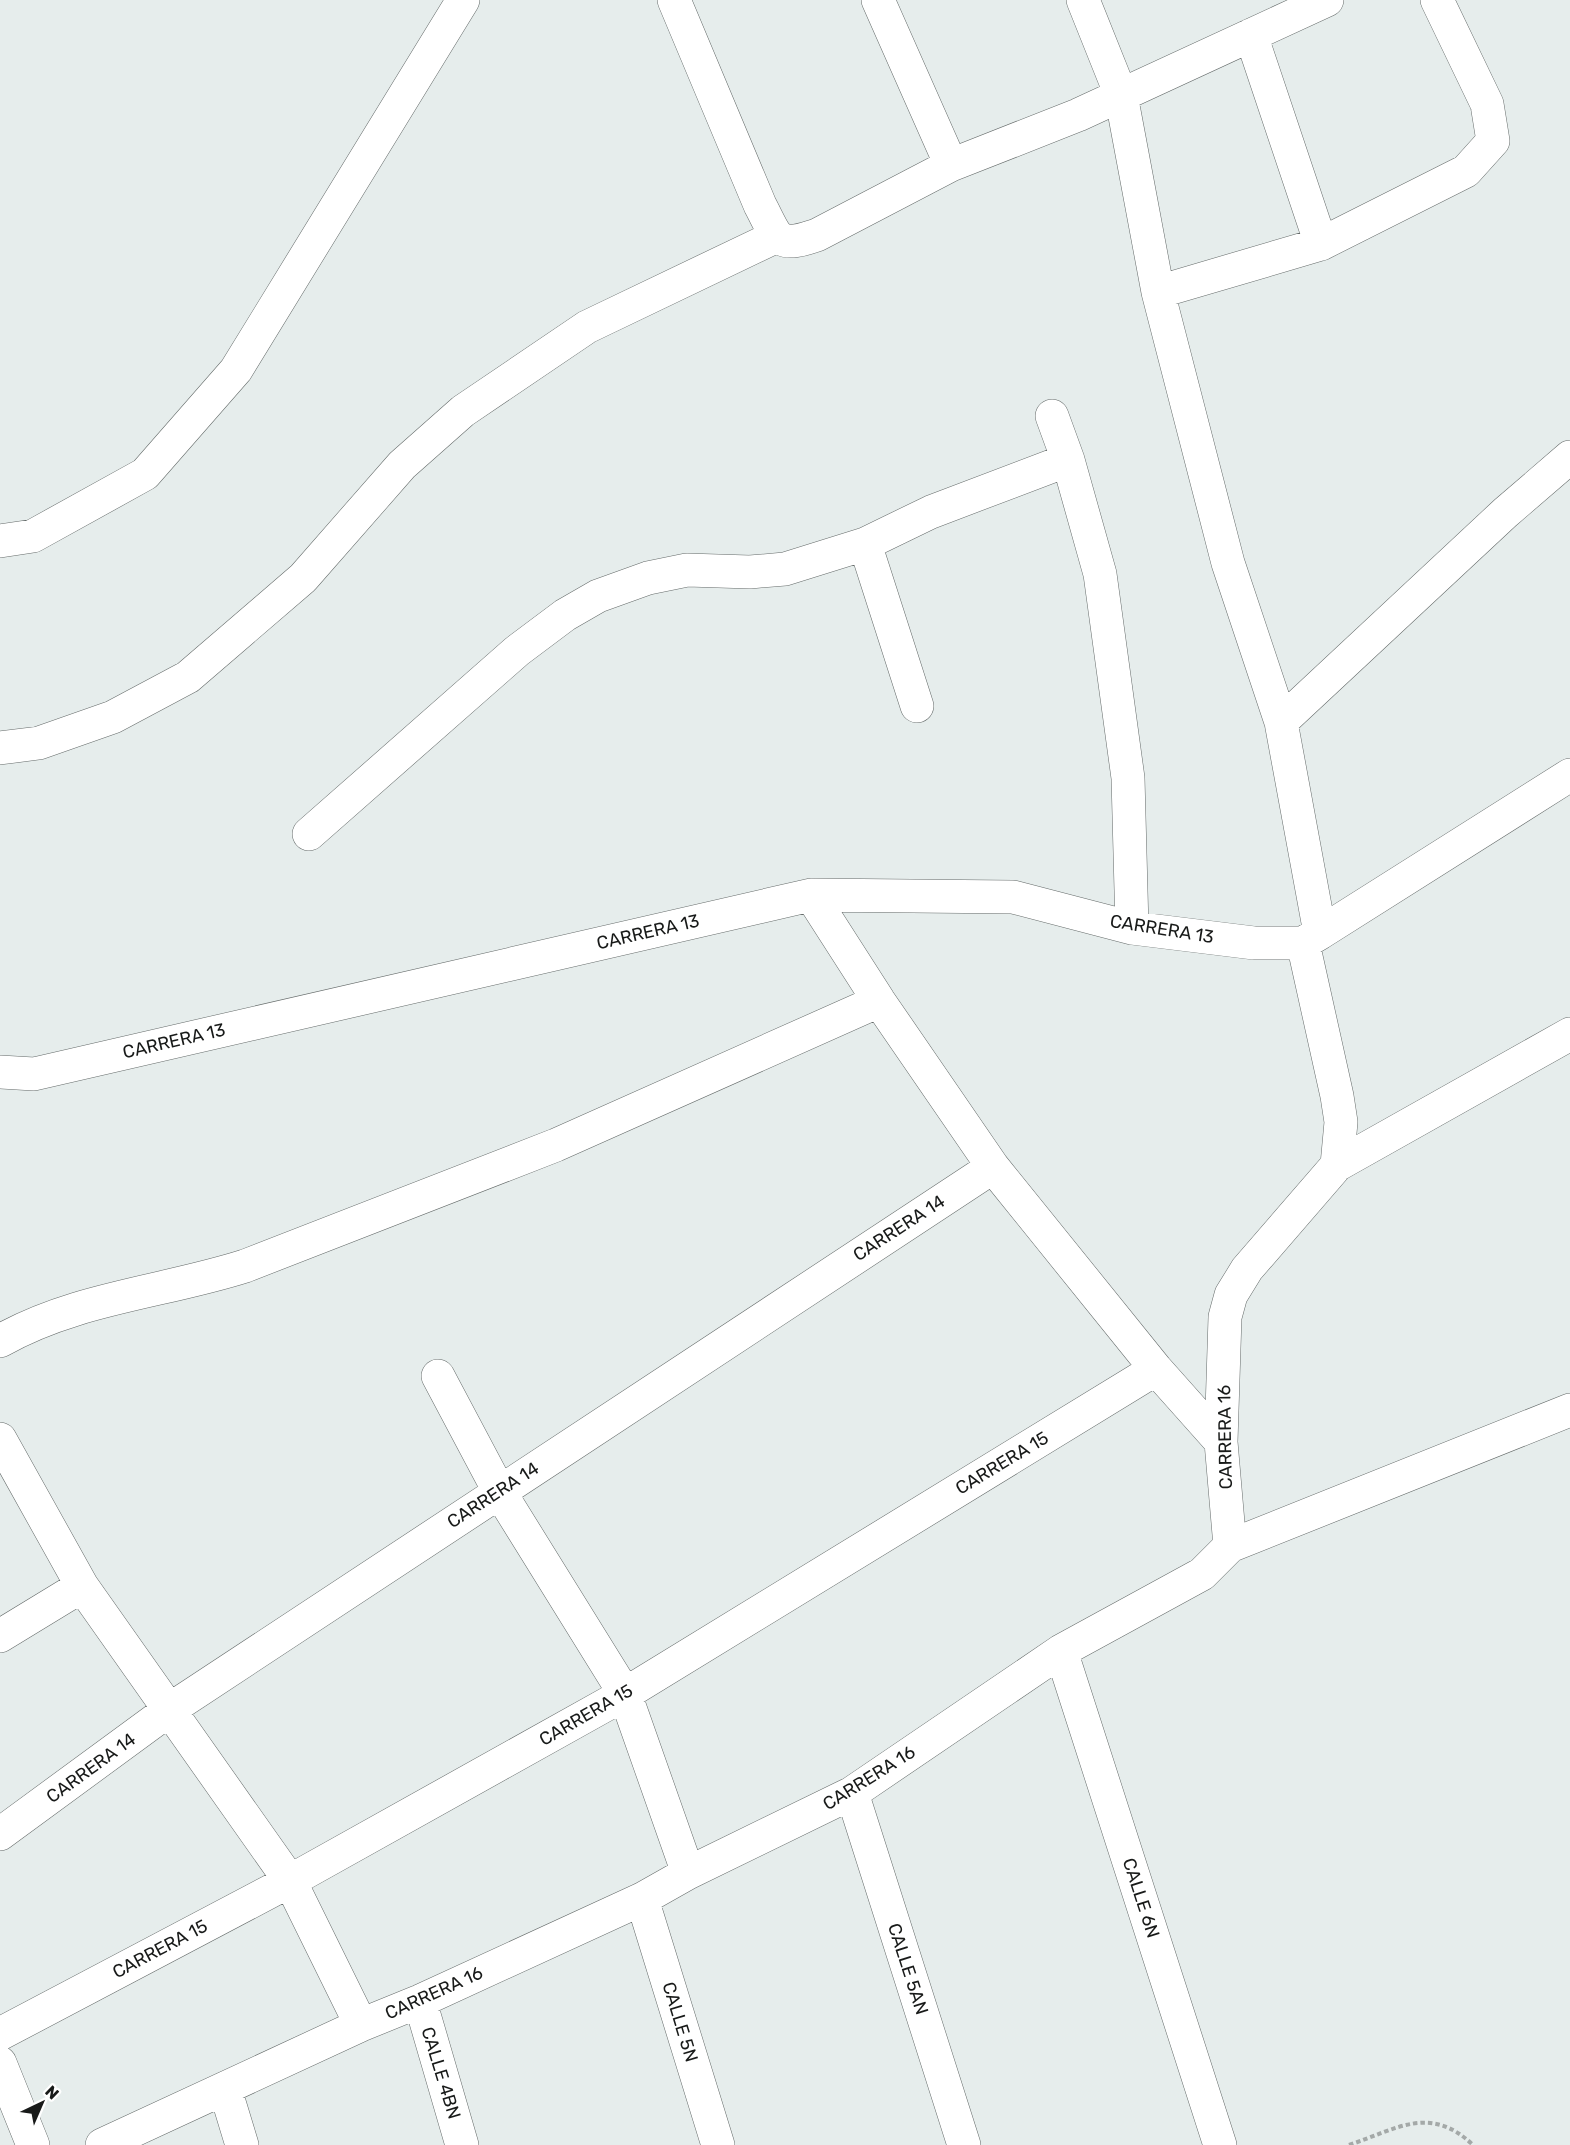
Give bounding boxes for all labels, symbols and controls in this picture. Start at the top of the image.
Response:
street label: CARRERA 13 [595,910,701,954]
street label: CARRERA 13 [1109,910,1215,948]
street label: CARRERA 13 [121,1019,227,1063]
street label: CARRERA 14 [849,1190,949,1266]
street label: CARRERA 16 [1213,1384,1237,1490]
street label: CARRERA 15 [952,1427,1052,1499]
street label: CARRERA 14 [443,1457,543,1533]
street label: CARRERA 15 [535,1679,637,1751]
street label: CARRERA 14 [42,1728,140,1808]
street label: CARRERA 16 [819,1741,919,1815]
street label: CALLE 6N [1118,1855,1164,1941]
street label: CARRERA 15 [109,1915,211,1983]
street label: CALLE 5AN [883,1921,933,2017]
street label: CARRERA 16 [382,1962,486,2024]
street label: CALLE 5N [657,1979,703,2065]
street label: CALLE 4BN [417,2024,465,2122]
north arrow [12,2073,72,2133]
text: N [41,2082,63,2103]

